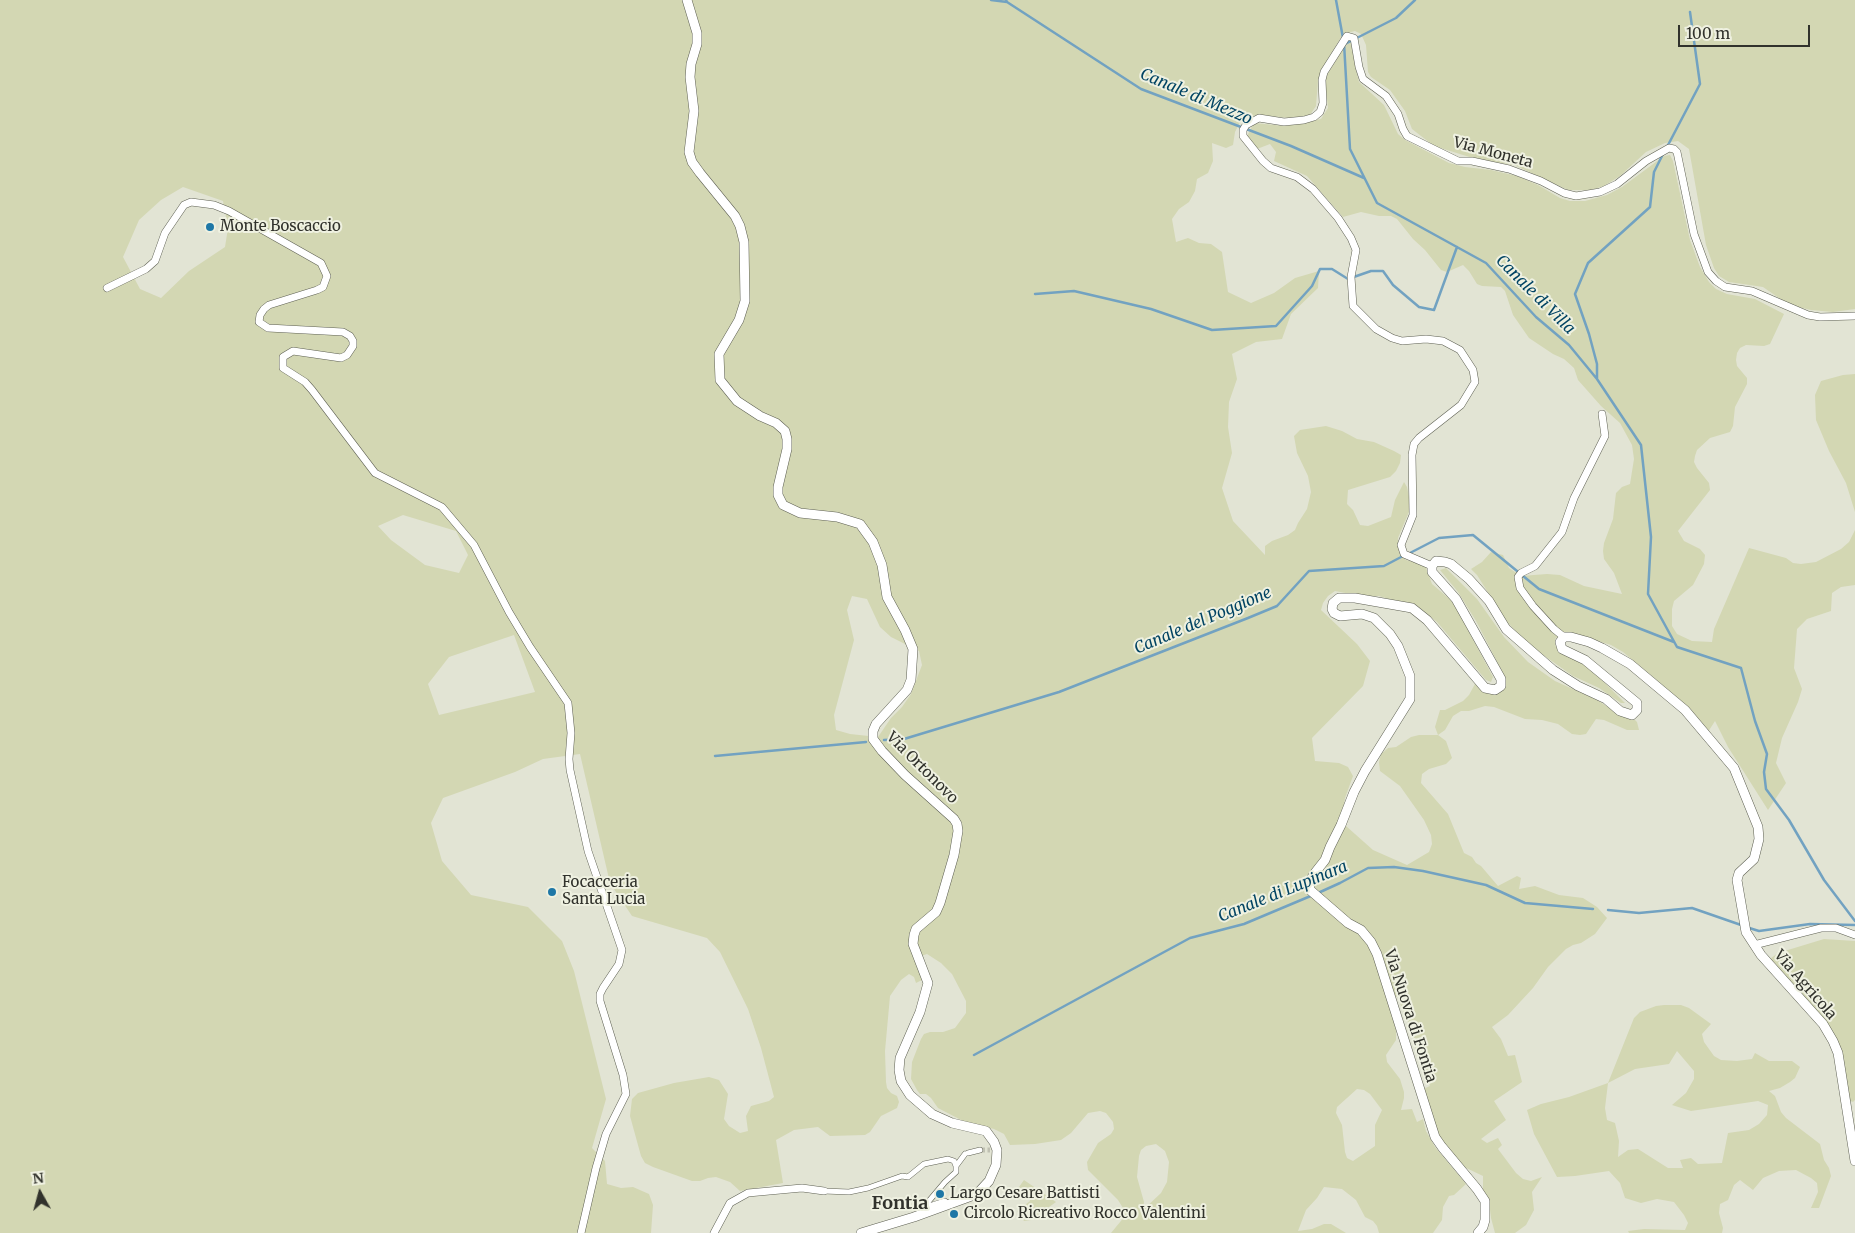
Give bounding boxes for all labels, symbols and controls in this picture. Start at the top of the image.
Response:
scale bar [1680,15,1812,47]
text: 100 m [1686,24,1730,43]
water label: Canale di Mezzo [1137,65,1255,129]
street label: Via Moneta [1451,134,1535,172]
place label: Monte Boscaccio [220,218,341,236]
marker: Monte Boscaccio [204,221,216,233]
water label: Canale di Villa [1491,251,1579,339]
water label: Canale del Poggione [1132,583,1274,659]
street label: Via Ortonovo [882,728,962,808]
water label: Canale di Lupinara [1215,857,1351,927]
place label: Focacceria Santa Lucia [562,874,645,909]
marker: Focacceria Santa Lucia [546,886,558,898]
street label: Via Nuova di Fontia [1380,947,1440,1085]
street label: Via Agricola [1770,947,1840,1023]
north arrow [15,1168,65,1218]
text: N [32,1169,45,1188]
place label: Largo Cesare Battisti [950,1185,1100,1203]
marker: Largo Cesare Battisti [934,1188,946,1200]
district label: Fontia [872,1193,928,1215]
place label: Circolo Ricreativo Rocco Valentini [964,1205,1206,1223]
marker: Circolo Ricreativo Rocco Valentini [948,1208,960,1220]

